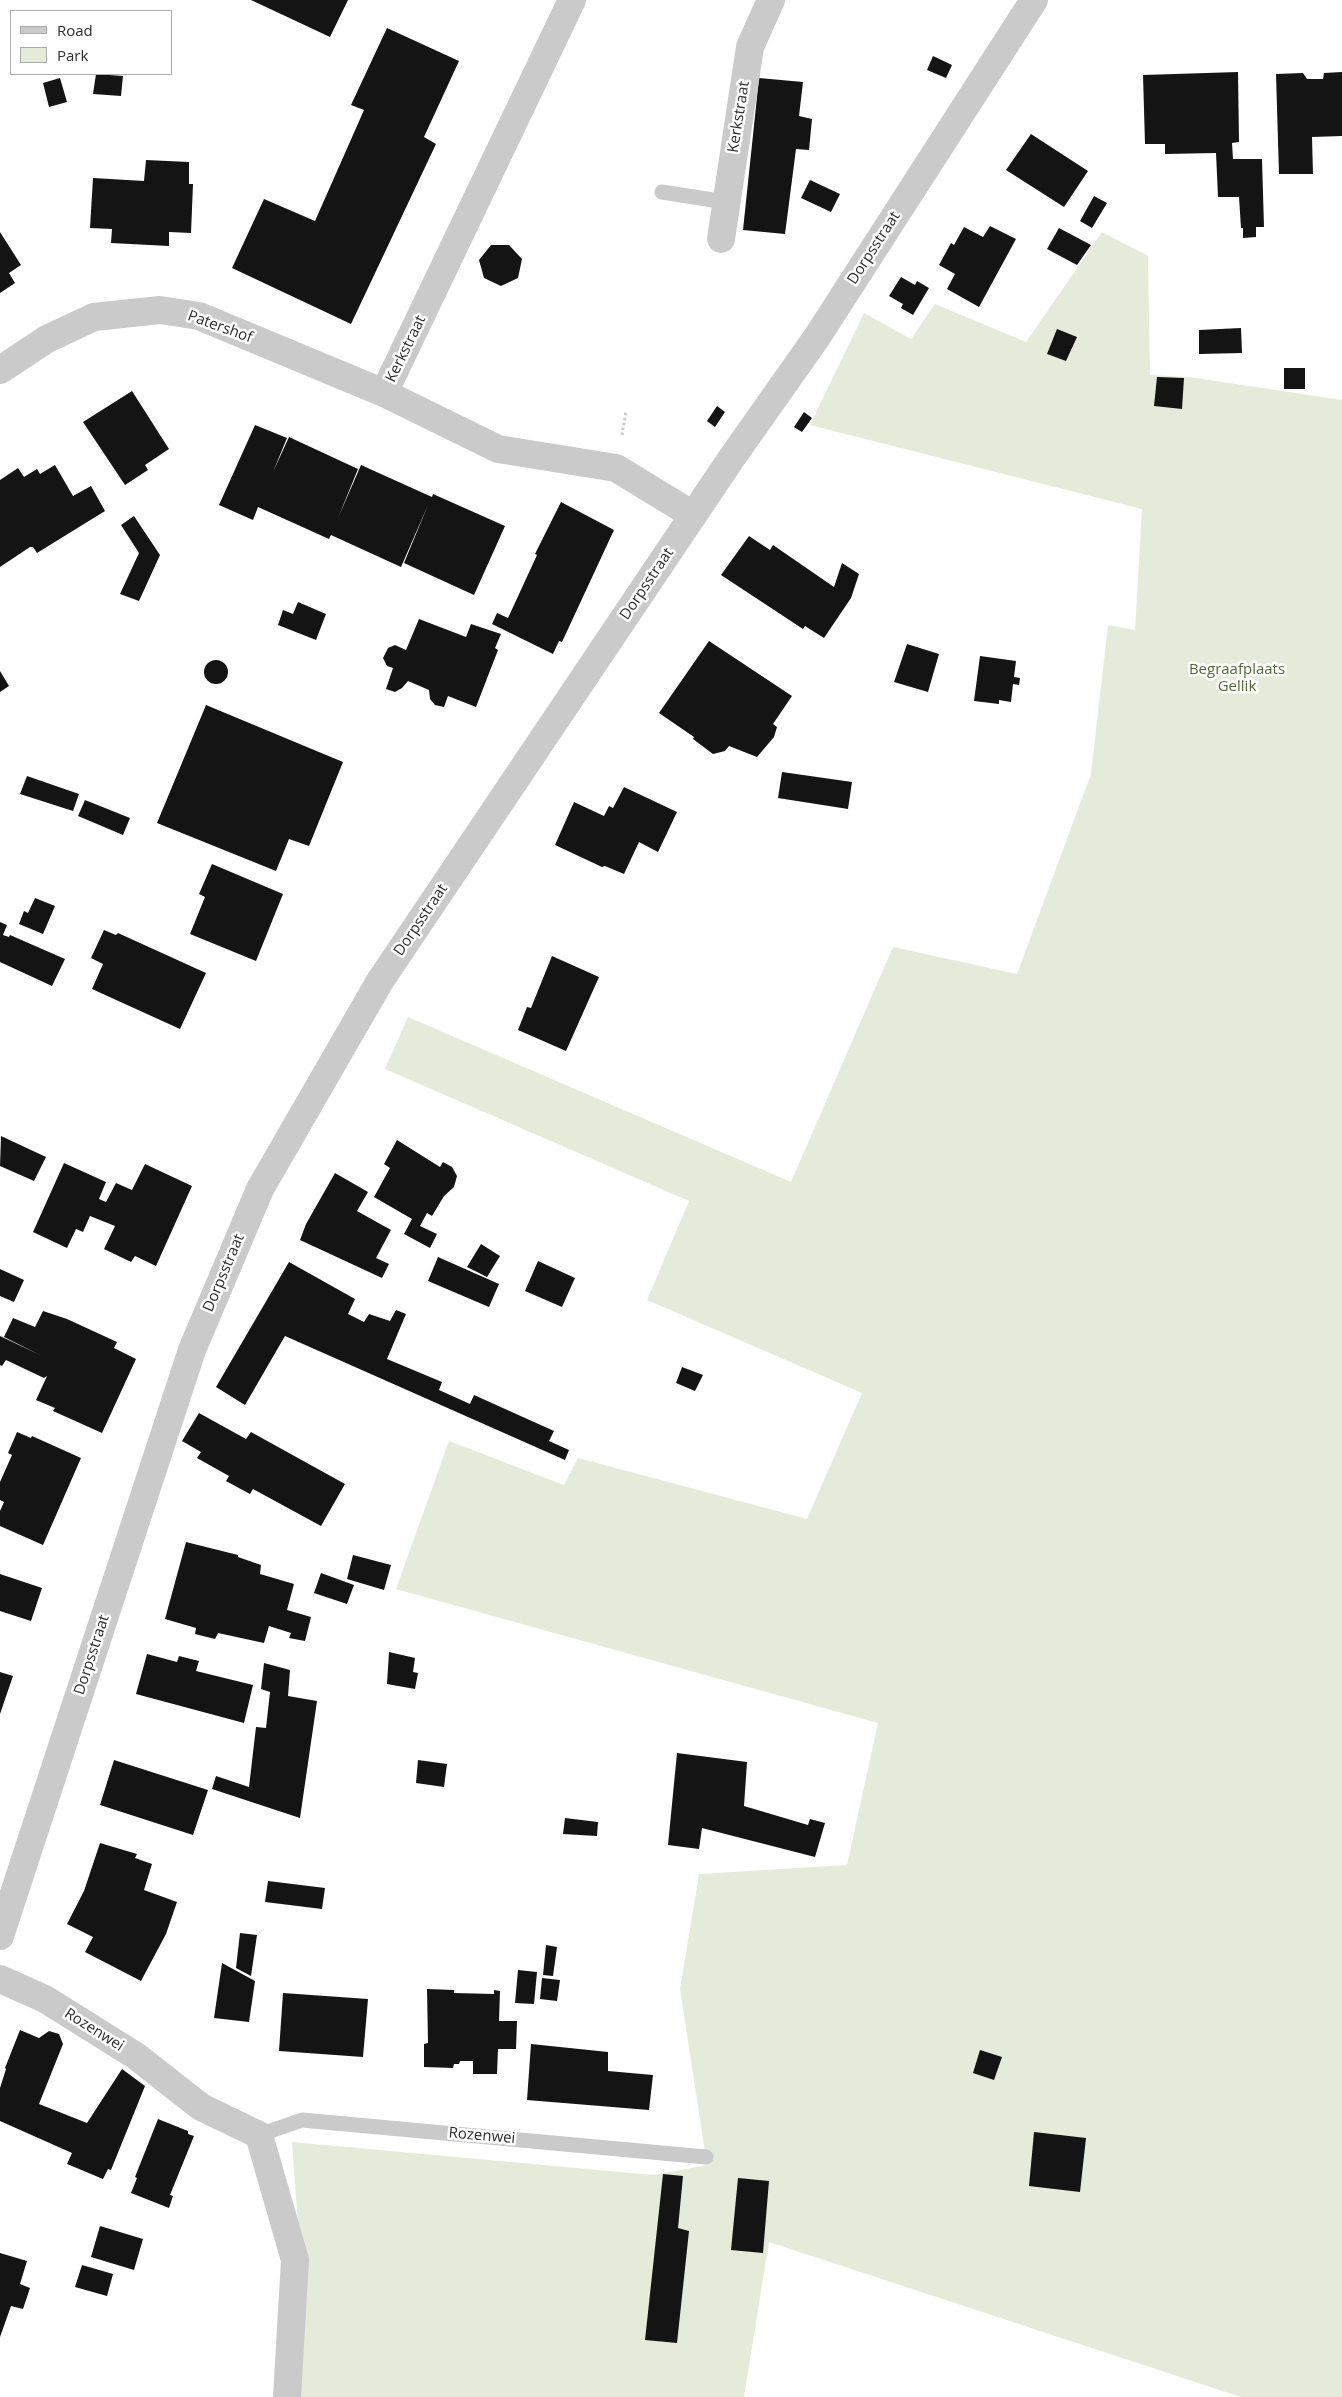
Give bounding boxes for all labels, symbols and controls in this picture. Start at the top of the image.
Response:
legend [10,10,172,75]
text: Road [57,20,93,40]
text: Park [57,45,88,65]
street label: Kerkstraat [724,80,754,154]
street label: Dorpsstraat [844,208,904,288]
street label: Patershof [185,307,255,347]
street label: Kerkstraat [382,313,430,385]
street label: Dorpsstraat [616,545,678,623]
park label: Begraafplaats Gellik [1189,661,1285,696]
street label: Dorpsstraat [390,881,452,959]
street label: Dorpsstraat [199,1231,249,1315]
street label: Dorpsstraat [71,1613,113,1697]
street label: Rozenwei [61,2005,127,2055]
street label: Rozenwei [448,2124,516,2148]

